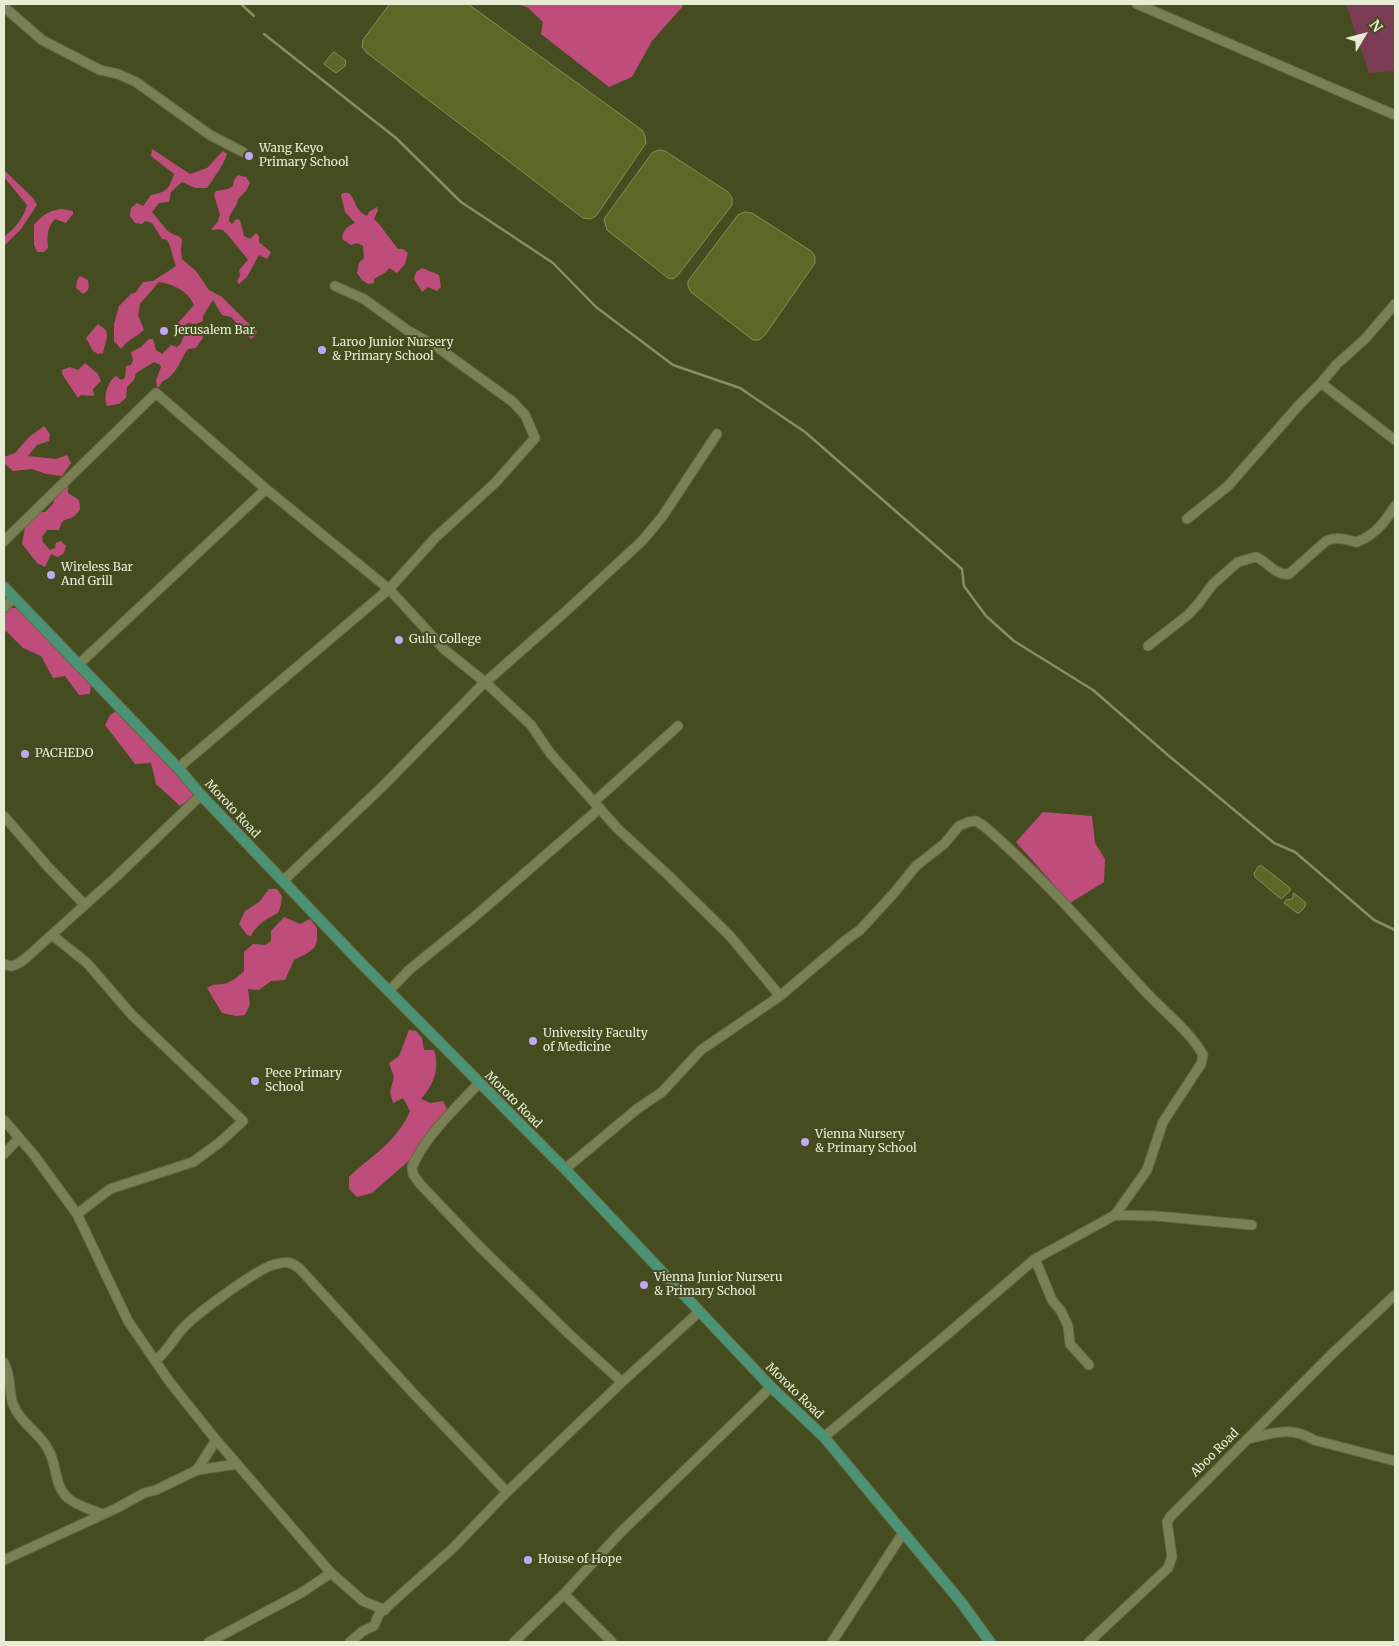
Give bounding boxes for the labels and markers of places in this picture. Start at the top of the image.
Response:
place label: Wang Keyo Primary School [259,142,349,170]
marker: Wang Keyo Primary School [243,150,255,162]
place label: Jerusalem Bar [174,324,255,338]
marker: Jerusalem Bar [158,325,170,337]
place label: Laroo Junior Nursery & Primary School [332,336,453,364]
marker: Laroo Junior Nursery & Primary School [316,344,328,356]
place label: Wireless Bar And Grill [61,561,133,589]
marker: Wireless Bar And Grill [45,569,57,581]
place label: Gulu College [409,633,481,647]
marker: Gulu College [393,634,405,646]
place label: PACHEDO [35,747,93,761]
marker: PACHEDO [19,748,31,760]
place label: University Faculty of Medicine [543,1027,648,1055]
marker: University Faculty of Medicine [527,1035,539,1047]
place label: Pece Primary School [265,1067,342,1095]
marker: Pece Primary School [249,1075,261,1087]
place label: Vienna Nursery & Primary School [815,1128,917,1156]
marker: Vienna Nursery & Primary School [799,1136,811,1148]
place label: Vienna Junior Nurseru & Primary School [654,1271,783,1299]
marker: Vienna Junior Nurseru & Primary School [638,1279,650,1291]
place label: House of Hope [538,1553,622,1567]
marker: House of Hope [522,1554,534,1566]

